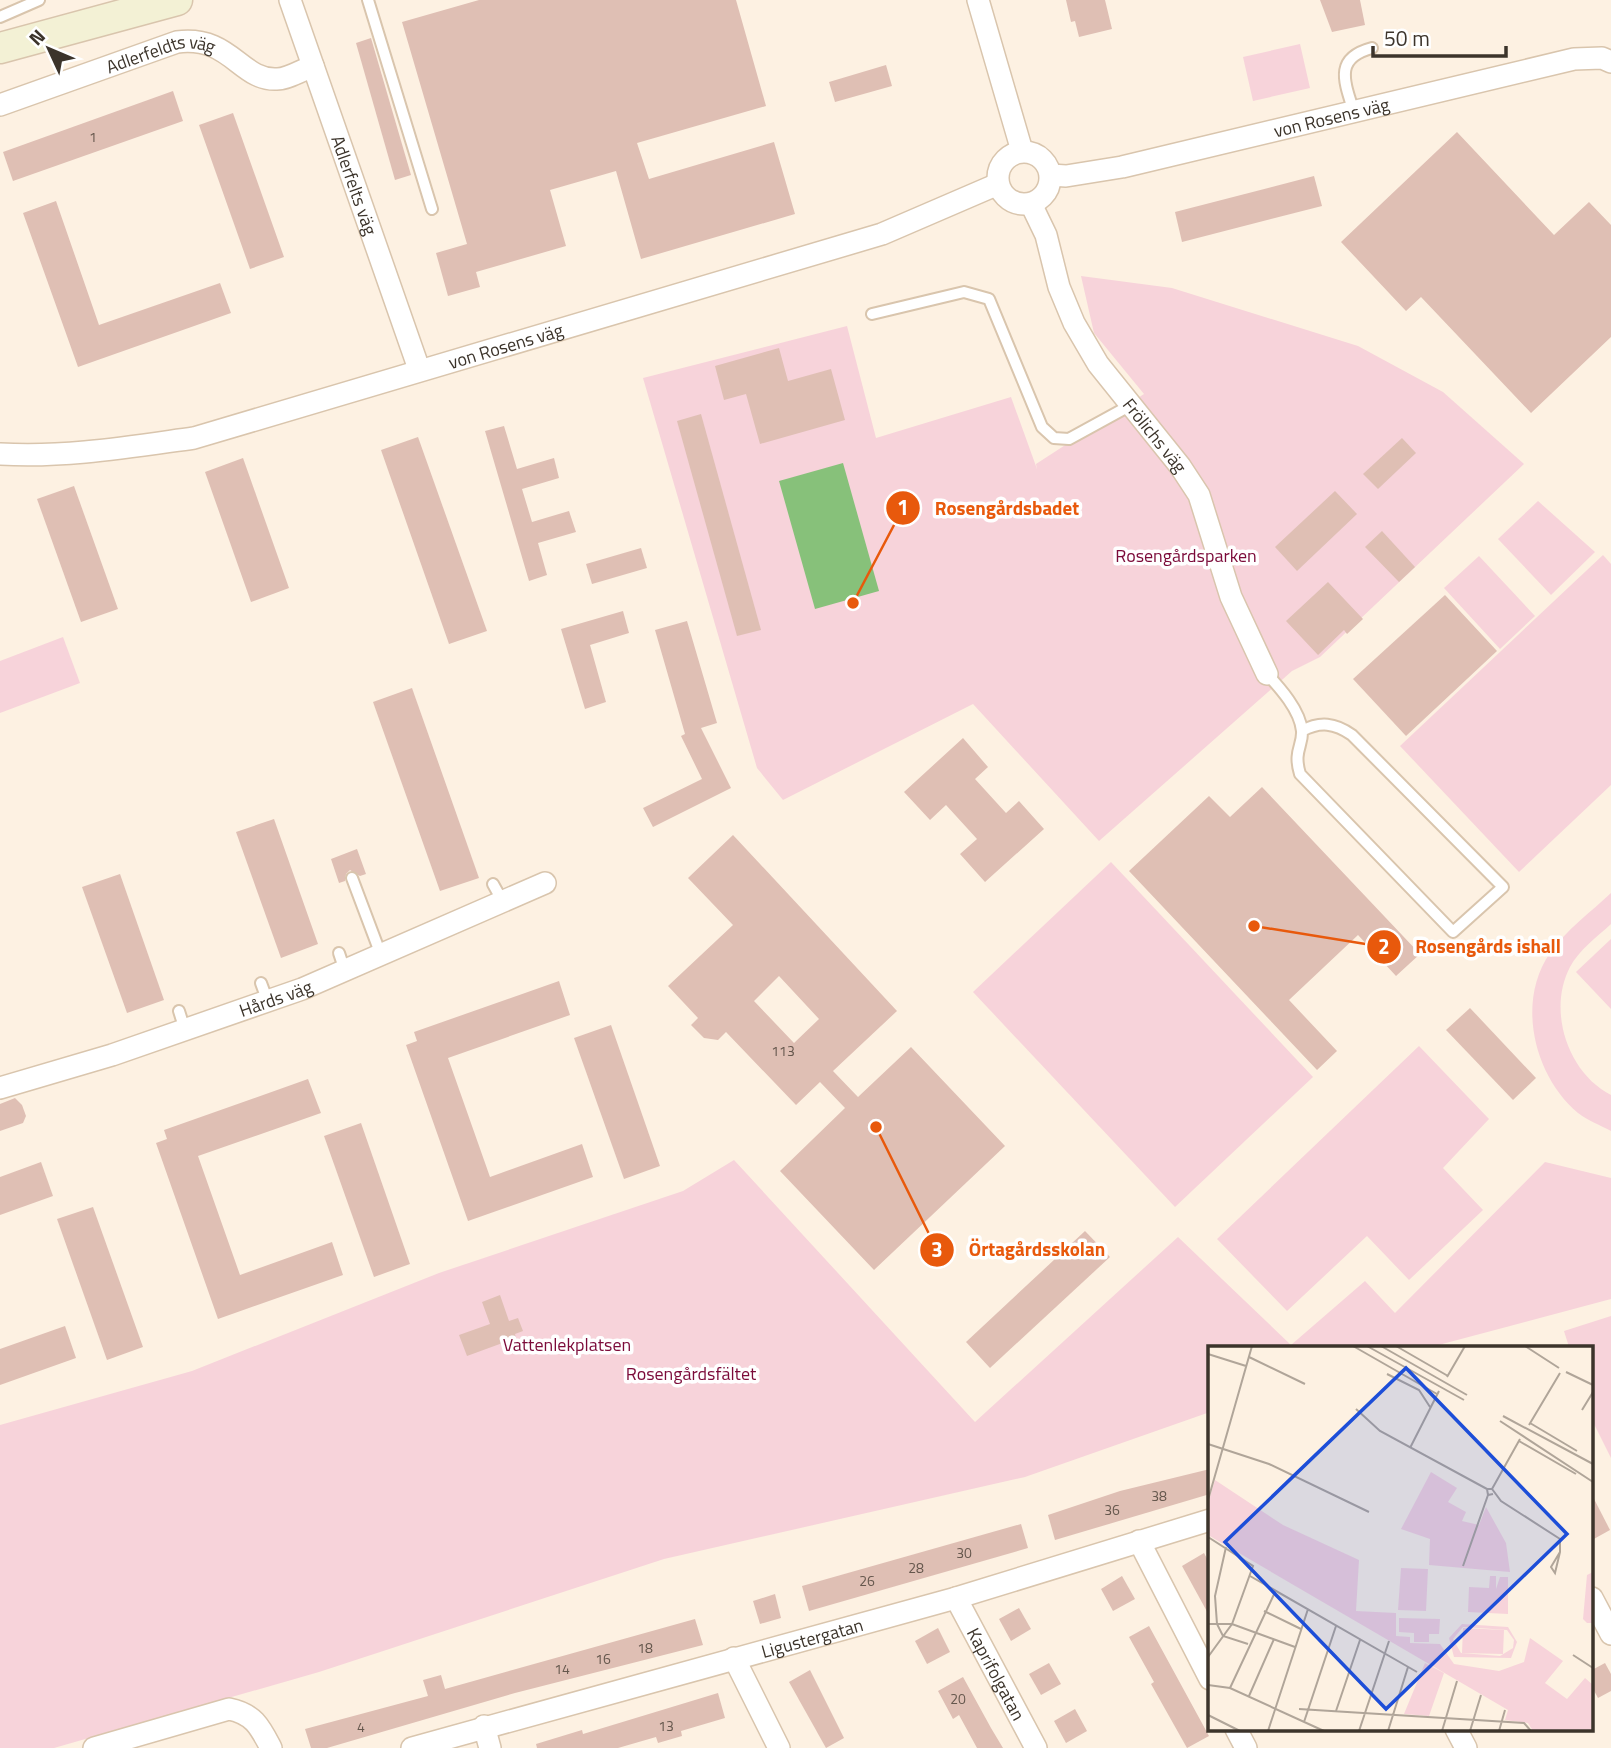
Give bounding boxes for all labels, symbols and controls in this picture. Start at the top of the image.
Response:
north arrow [14,14,84,84]
scale bar [1373,14,1506,58]
text: N [21,22,51,52]
text: 50 m [1384,22,1430,54]
street label: Adlerfeldts väg [102,28,220,80]
street label: von Rosens väg [1271,90,1392,144]
house number: 1 [89,126,97,147]
street label: Adlerfelts väg [325,131,385,239]
street label: von Rosens väg [445,316,566,375]
street label: Frölichs väg [1117,392,1194,478]
callout: Rosengårdsbadet [885,488,1093,528]
text: 1 [897,491,909,523]
text: Rosengårdsbadet [935,493,1079,522]
park label: Rosengårdsparken [1115,542,1257,569]
callout: Rosengårds ishall [1367,927,1575,967]
text: 2 [1378,930,1390,962]
text: Rosengårds ishall [1415,931,1561,960]
street label: Hårds väg [235,973,317,1023]
house number: 113 [771,1040,795,1061]
callout: Örtagårdsskolan [920,1230,1119,1270]
text: 3 [931,1233,943,1265]
text: Örtagårdsskolan [969,1234,1105,1263]
park label: Vattenlekplatsen [503,1331,631,1358]
inset map [1208,1346,1594,1730]
park label: Rosengårdsfältet [626,1360,757,1387]
house number: 38 [1151,1485,1167,1506]
house number: 36 [1104,1499,1120,1520]
house number: 30 [956,1542,972,1563]
house number: 28 [908,1557,924,1578]
house number: 26 [859,1570,875,1591]
street label: Ligustergatan [758,1611,866,1665]
street label: Kaprifolgatan [961,1623,1032,1725]
house number: 18 [637,1637,653,1658]
house number: 16 [595,1648,611,1669]
house number: 14 [554,1658,570,1679]
house number: 20 [950,1688,966,1709]
house number: 13 [658,1715,674,1736]
house number: 4 [357,1716,365,1737]

